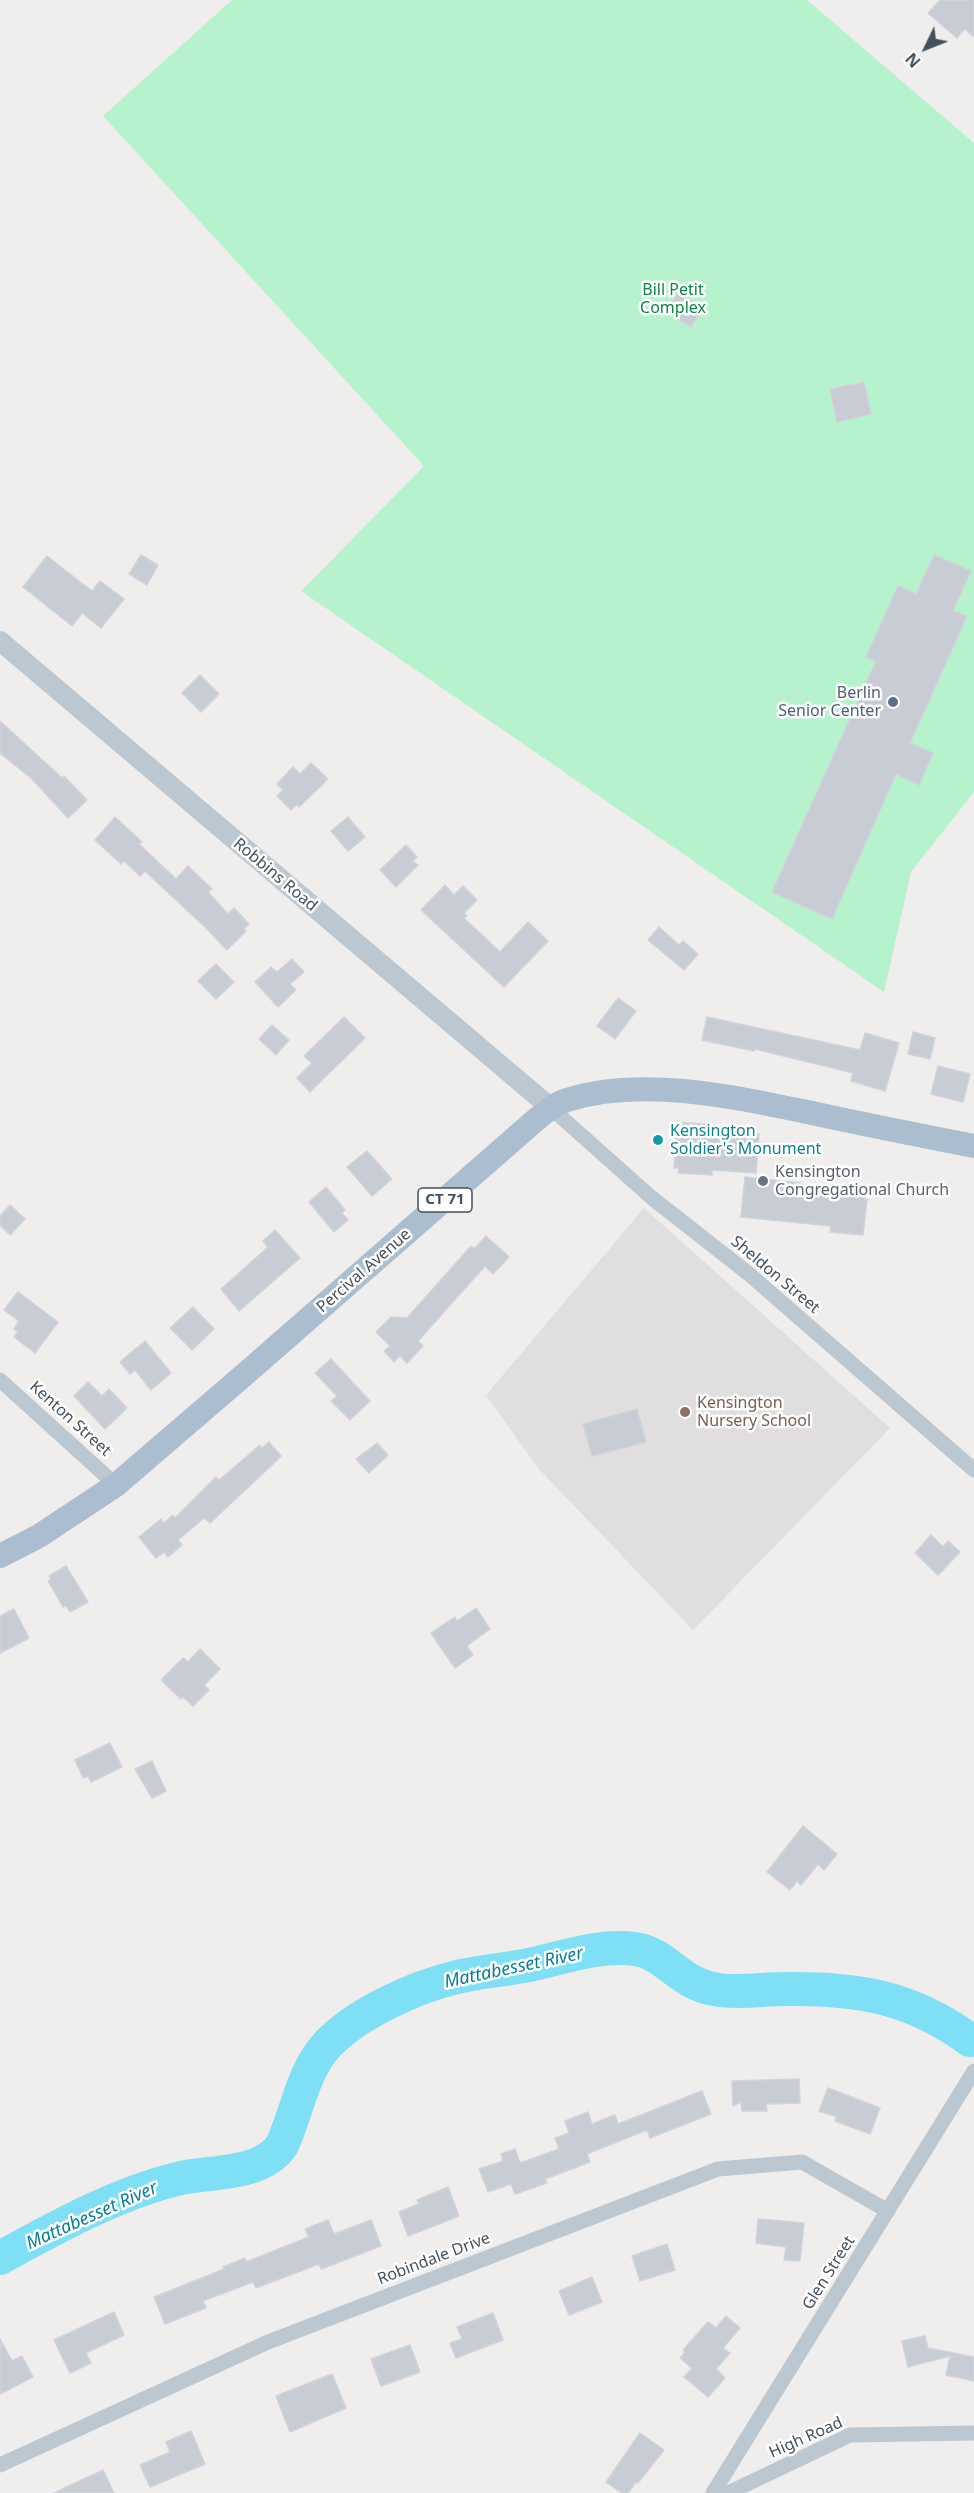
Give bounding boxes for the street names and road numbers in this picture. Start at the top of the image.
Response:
street label: Robbins Road [229,834,321,916]
road number: CT 71 [418,1188,472,1212]
street label: Percival Avenue [313,1225,415,1317]
street label: Sheldon Street [727,1232,823,1318]
street label: Kenton Street [25,1377,115,1461]
street label: Robindale Drive [375,2229,493,2289]
street label: Glen Street [799,2232,859,2314]
street label: High Road [766,2413,846,2463]

